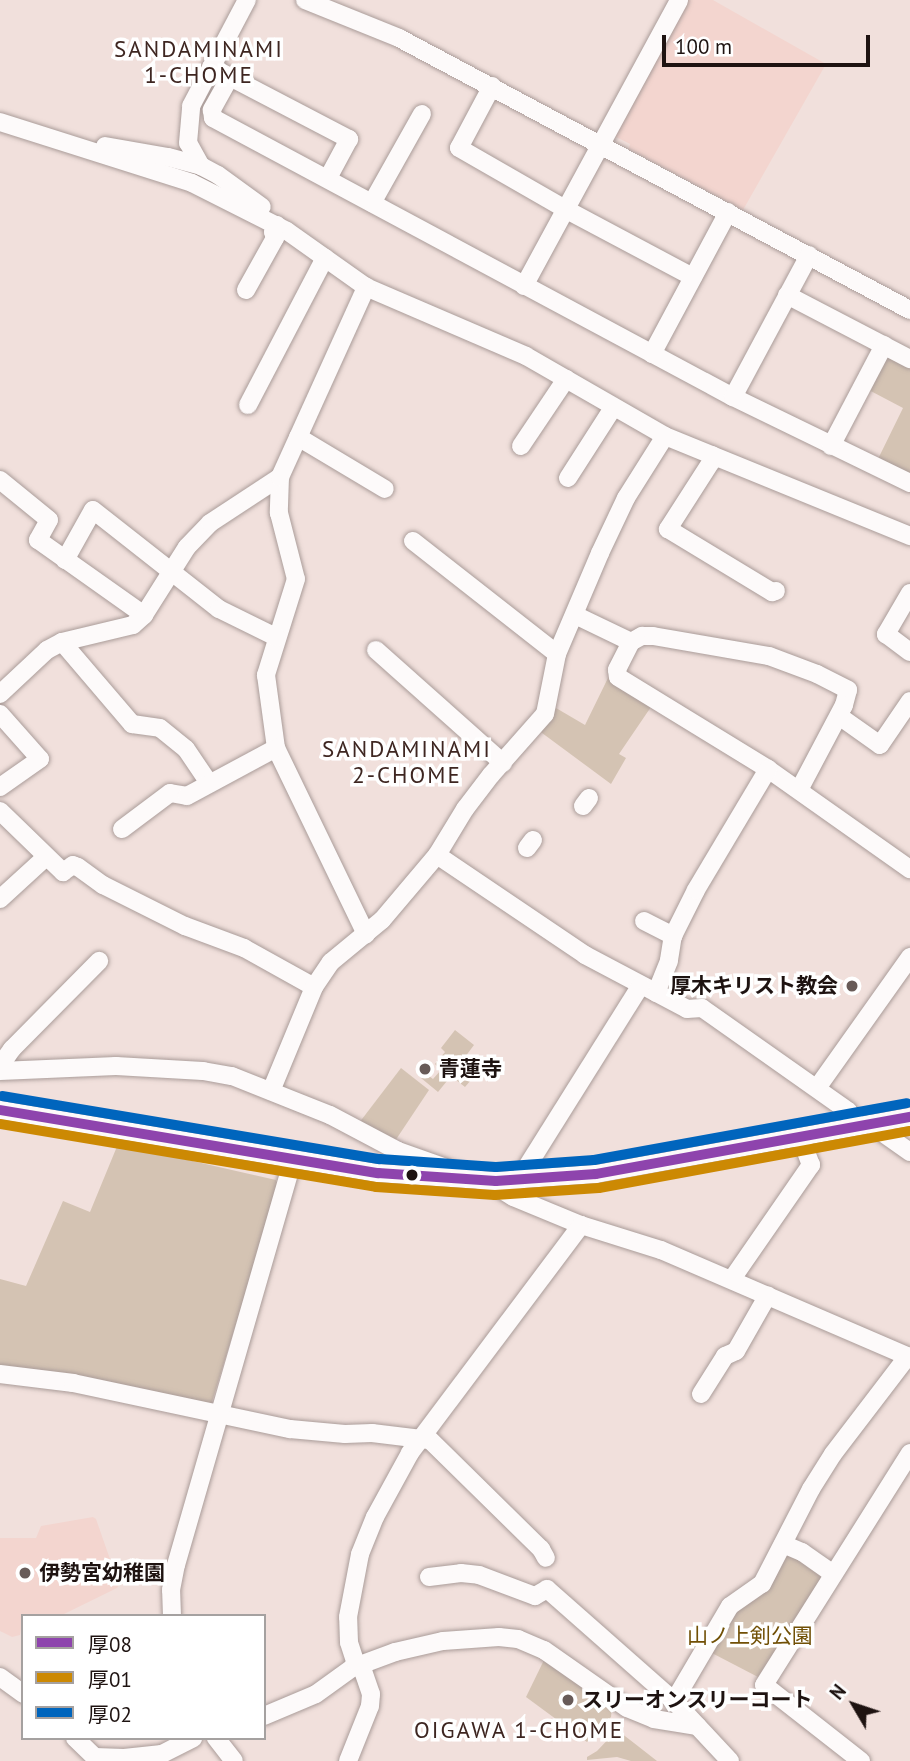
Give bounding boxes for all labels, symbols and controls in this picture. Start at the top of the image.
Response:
scale bar [665,21,873,65]
text: 100 m [675,33,732,60]
district label: SANDAMINAMI 1-CHOME [115,35,283,89]
district label: SANDAMINAMI 2-CHOME [323,735,491,789]
place label: 厚木キリスト教会 [670,973,838,999]
marker: 厚木キリスト教会 [844,978,860,994]
place label: 青蓮寺 [439,1056,502,1082]
marker: 青蓮寺 [417,1061,433,1077]
unlabelled marker [405,1168,419,1182]
place label: 伊勢宮幼稚園 [39,1560,165,1586]
marker: 伊勢宮幼稚園 [17,1565,33,1581]
legend [21,1614,266,1740]
park label: 山ノ上剣公園 [687,1623,813,1649]
text: 厚08 [88,1631,132,1658]
text: 厚01 [88,1666,132,1693]
north arrow [819,1670,889,1740]
text: N [824,1679,851,1704]
place label: スリーオンスリーコート [582,1687,813,1713]
marker: スリーオンスリーコート [560,1692,576,1708]
text: 厚02 [88,1701,132,1728]
district label: OIGAWA 1-CHOME [415,1716,623,1744]

